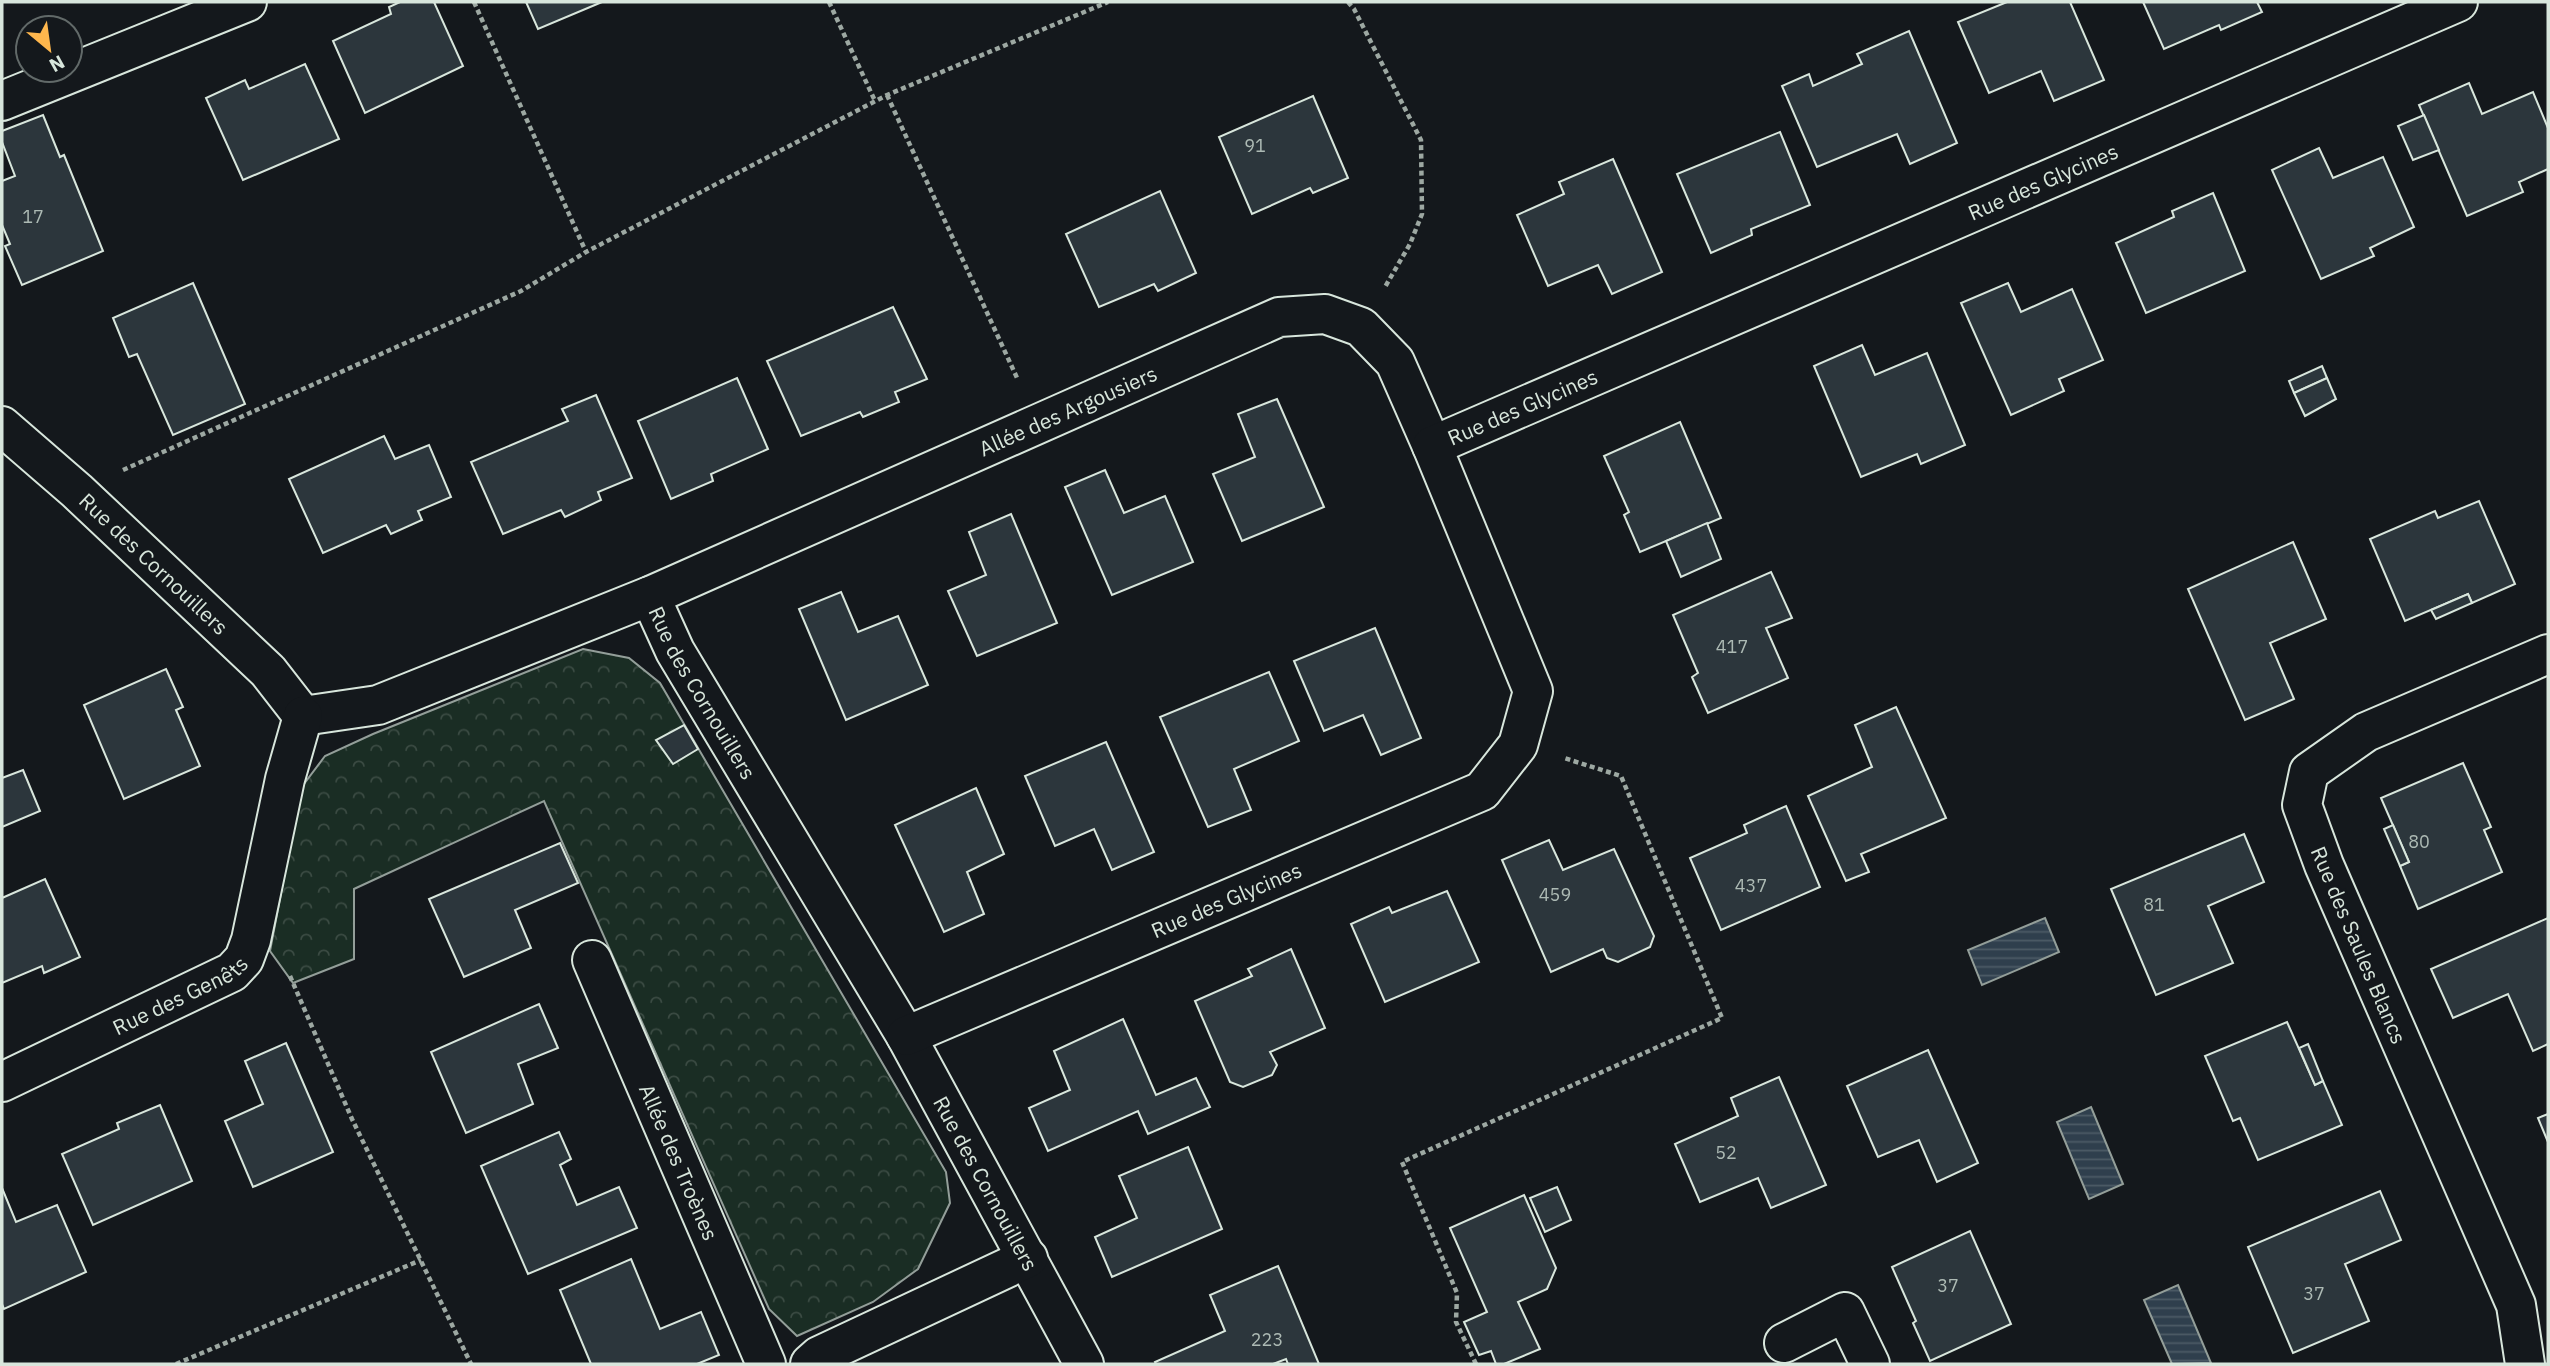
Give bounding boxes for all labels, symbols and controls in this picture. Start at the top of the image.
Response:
north arrow [14,14,84,84]
text: N [45,50,69,78]
house number: 91 [1244,134,1266,157]
street label: Rue des Glycines [1963,137,2122,226]
house number: 17 [22,205,44,228]
street label: Allée des Argousiers [974,359,1161,462]
street label: Rue des Glycines [1443,362,1602,452]
street label: Rue des Cornouillers [73,486,235,641]
street label: Rue des Cornouillers [642,602,763,784]
house number: 417 [1716,635,1748,658]
house number: 80 [2408,830,2430,853]
street label: Rue des Saules Blancs [2305,842,2413,1048]
street label: Rue des Glycines [1147,855,1306,944]
house number: 437 [1735,874,1767,897]
house number: 459 [1539,883,1571,906]
house number: 81 [2143,893,2165,916]
street label: Rue des Genêts [108,950,254,1041]
street label: Allée des Troènes [633,1080,725,1244]
street label: Rue des Cornouillers [927,1091,1045,1276]
house number: 52 [1715,1141,1737,1164]
house number: 37 [1937,1274,1959,1297]
house number: 37 [2303,1282,2325,1305]
house number: 223 [1251,1328,1283,1351]

